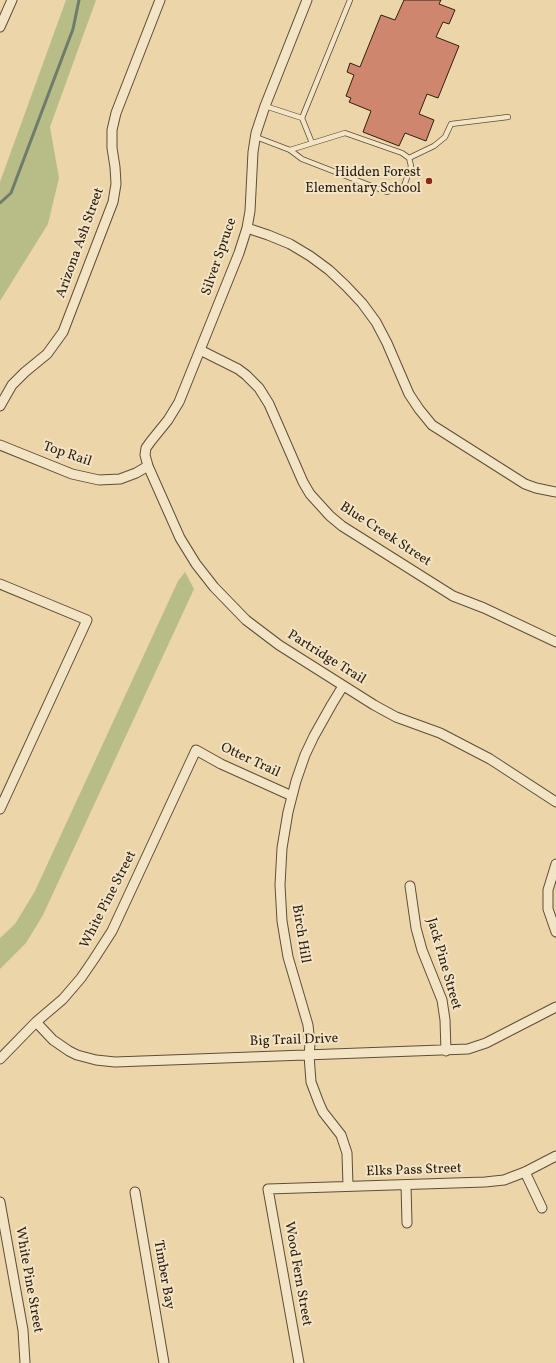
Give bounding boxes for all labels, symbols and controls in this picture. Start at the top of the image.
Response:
place label: Hidden Forest Elementary School [305,165,421,198]
marker: Hidden Forest Elementary School [424,176,434,186]
street label: Arizona Ash Street [53,186,109,300]
street label: Silver Spruce [199,216,241,298]
street label: Top Rail [40,439,94,471]
street label: Blue Creek Street [336,499,434,571]
street label: Partridge Trail [284,627,368,689]
street label: Otter Trail [217,740,283,782]
street label: White Pine Street [77,848,141,952]
street label: Birch Hill [287,904,313,964]
street label: Jack Pine Street [422,916,464,1012]
street label: Big Trail Drive [249,1031,339,1051]
street label: Elks Pass Street [366,1161,462,1181]
street label: Wood Fern Street [280,1220,314,1328]
street label: White Pine Street [10,1226,46,1334]
street label: Timber Bay [149,1239,177,1311]

